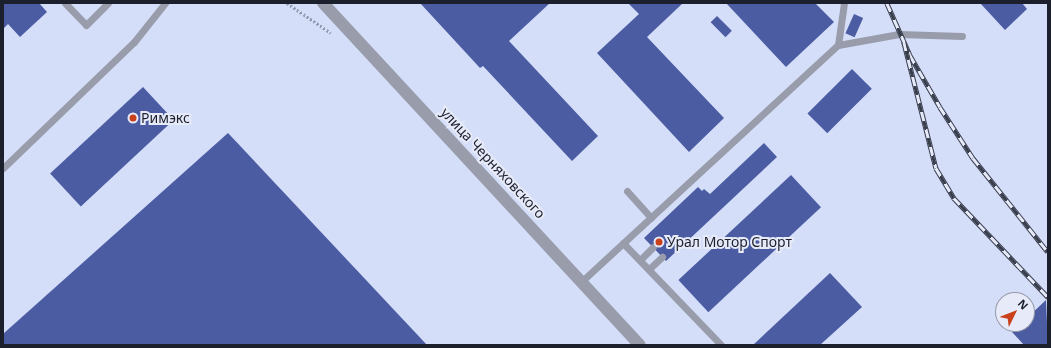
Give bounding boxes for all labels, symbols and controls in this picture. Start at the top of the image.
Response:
street label: улица Черняховского [437,104,549,222]
place label: Римэкс [141,110,190,126]
marker: Римэкс [128,113,138,123]
place label: Урал Мотор Спорт [667,234,792,250]
marker: Урал Мотор Спорт [654,237,664,247]
north arrow [995,292,1035,332]
text: N [1015,296,1032,313]

